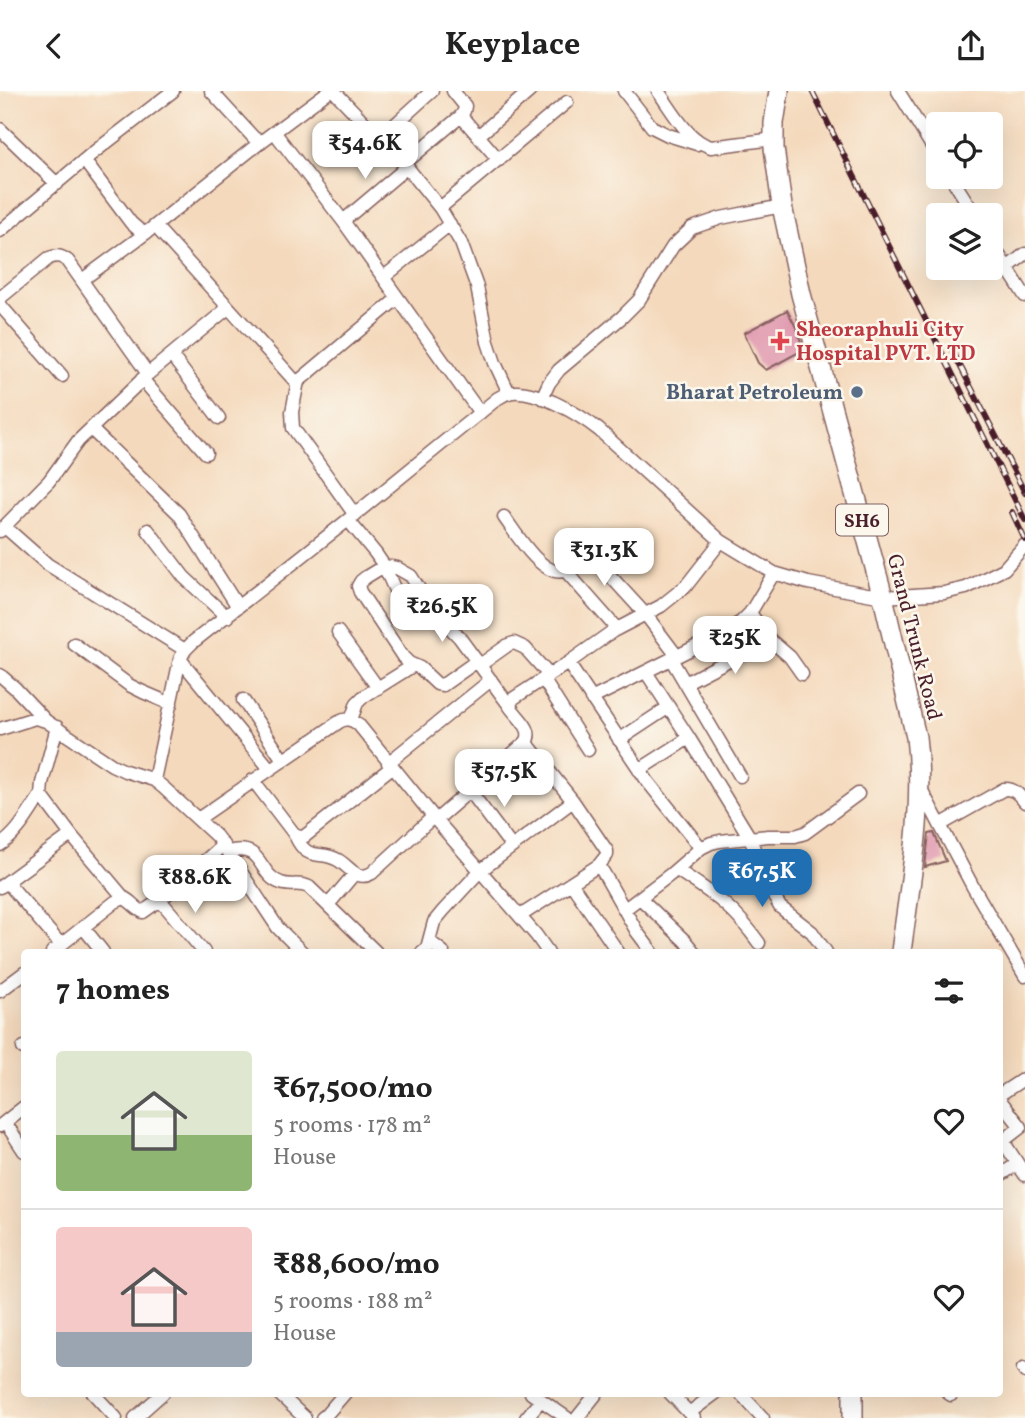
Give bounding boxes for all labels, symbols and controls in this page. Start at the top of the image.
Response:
text: Keyplace [445,24,580,68]
icon: back [35,27,73,65]
icon: share [952,27,990,65]
map controls [926,112,1003,280]
button: locate [926,112,1003,189]
pin: ₹54.6K [308,122,422,181]
text: ₹54.6K [328,128,402,160]
button: layers [926,203,1003,280]
place label: Sheoraphuli City Hospital PVT. LTD [796,316,975,369]
marker: Sheoraphuli City Hospital PVT. LTD [770,331,790,351]
place label: Bharat Petroleum [666,379,843,408]
marker: Bharat Petroleum [849,384,865,400]
road number: SH6 [836,505,888,535]
pin: ₹31.3K [547,529,661,588]
text: ₹31.3K [570,535,638,567]
street label: Grand Trunk Road [879,551,948,723]
pin: ₹26.5K [385,585,499,644]
text: ₹26.5K [406,591,478,623]
pin: ₹25K [694,617,776,676]
text: ₹25K [709,623,761,655]
pin: ₹57.5K [447,749,561,809]
text: ₹57.5K [471,756,537,788]
pin: ₹67.5K [705,849,819,909]
pin: ₹88.6K [138,855,252,915]
text: ₹67.5K [728,856,796,888]
text: ₹88.6K [158,862,232,894]
text: 7 homes [56,970,170,1012]
icon: filters [930,972,968,1010]
text: ₹67,500/mo [273,1068,433,1110]
icon: home [112,1079,196,1163]
icon: heart [930,1102,968,1140]
text: 5 rooms · 178 m² [273,1110,431,1142]
text: House [273,1142,336,1174]
text: ₹88,600/mo [273,1244,440,1286]
icon: home [112,1255,196,1339]
icon: heart [930,1278,968,1316]
text: 5 rooms · 188 m² [273,1286,432,1318]
text: House [273,1318,336,1350]

